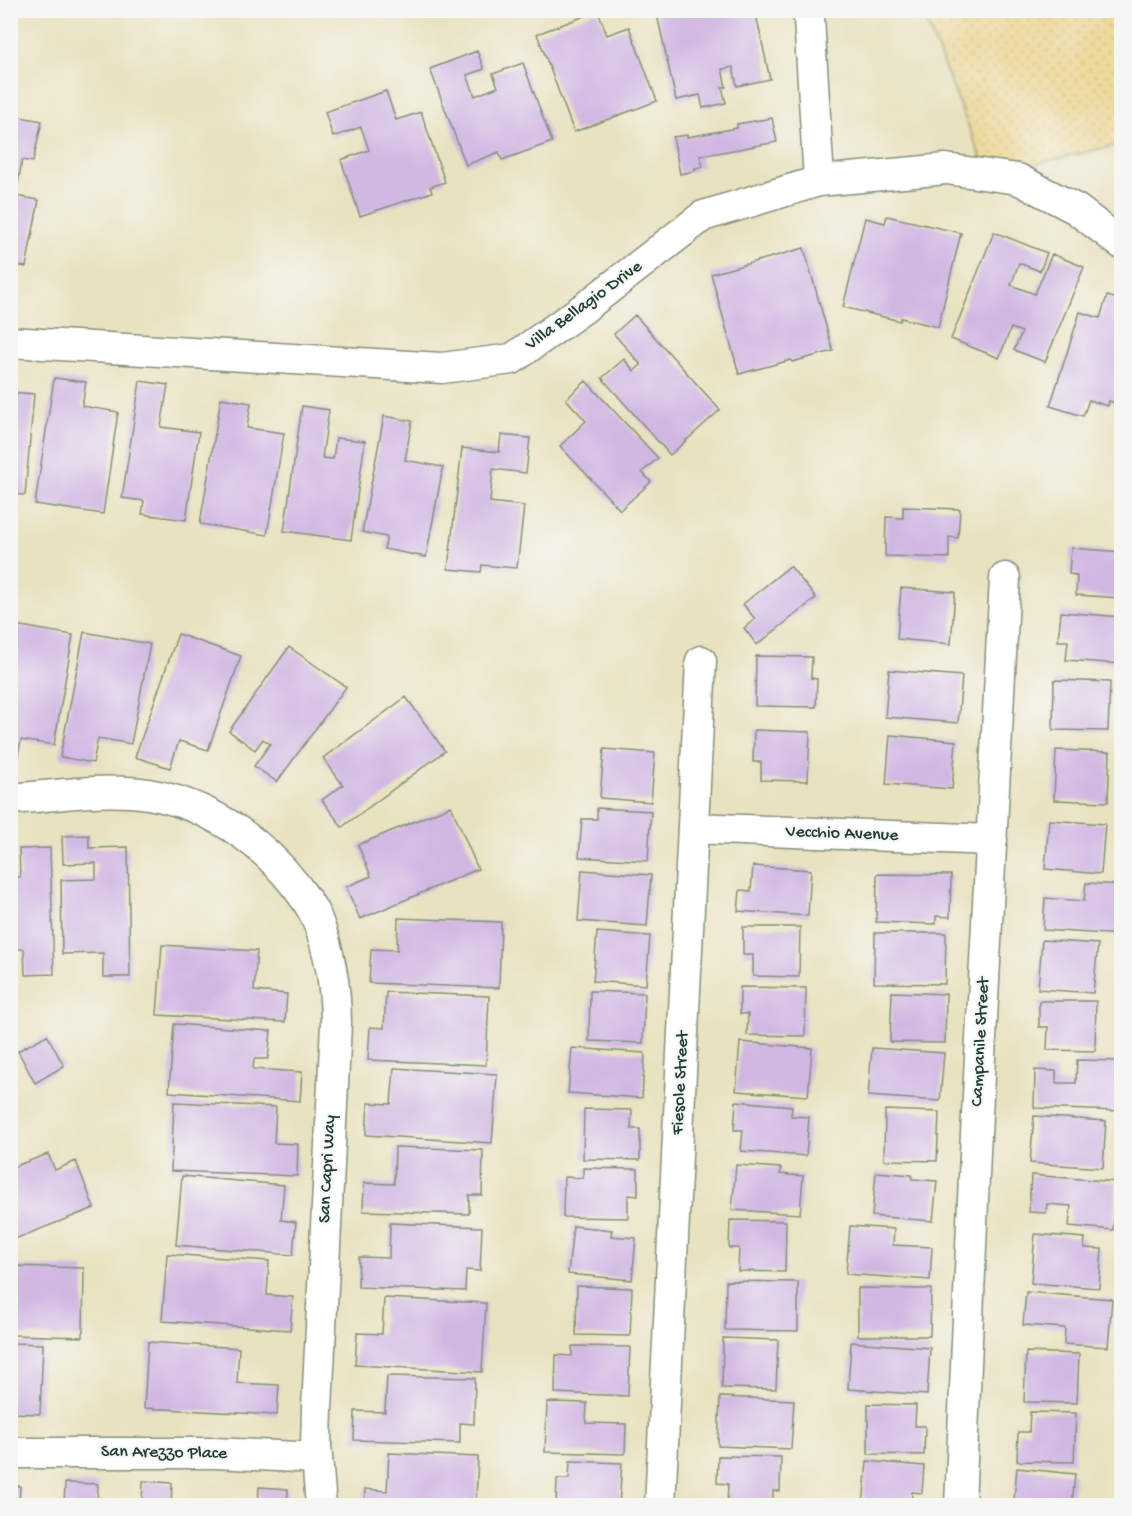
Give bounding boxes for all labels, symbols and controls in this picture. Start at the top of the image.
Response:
street label: Villa Bellagio Drive [521,256,647,356]
street label: Vecchio Avenue [784,822,899,846]
street label: Campanile Street [967,975,995,1107]
street label: Fiesole Street [668,1029,694,1136]
street label: San Capri Way [315,1114,341,1224]
street label: San Arezzo Place [101,1441,228,1465]

